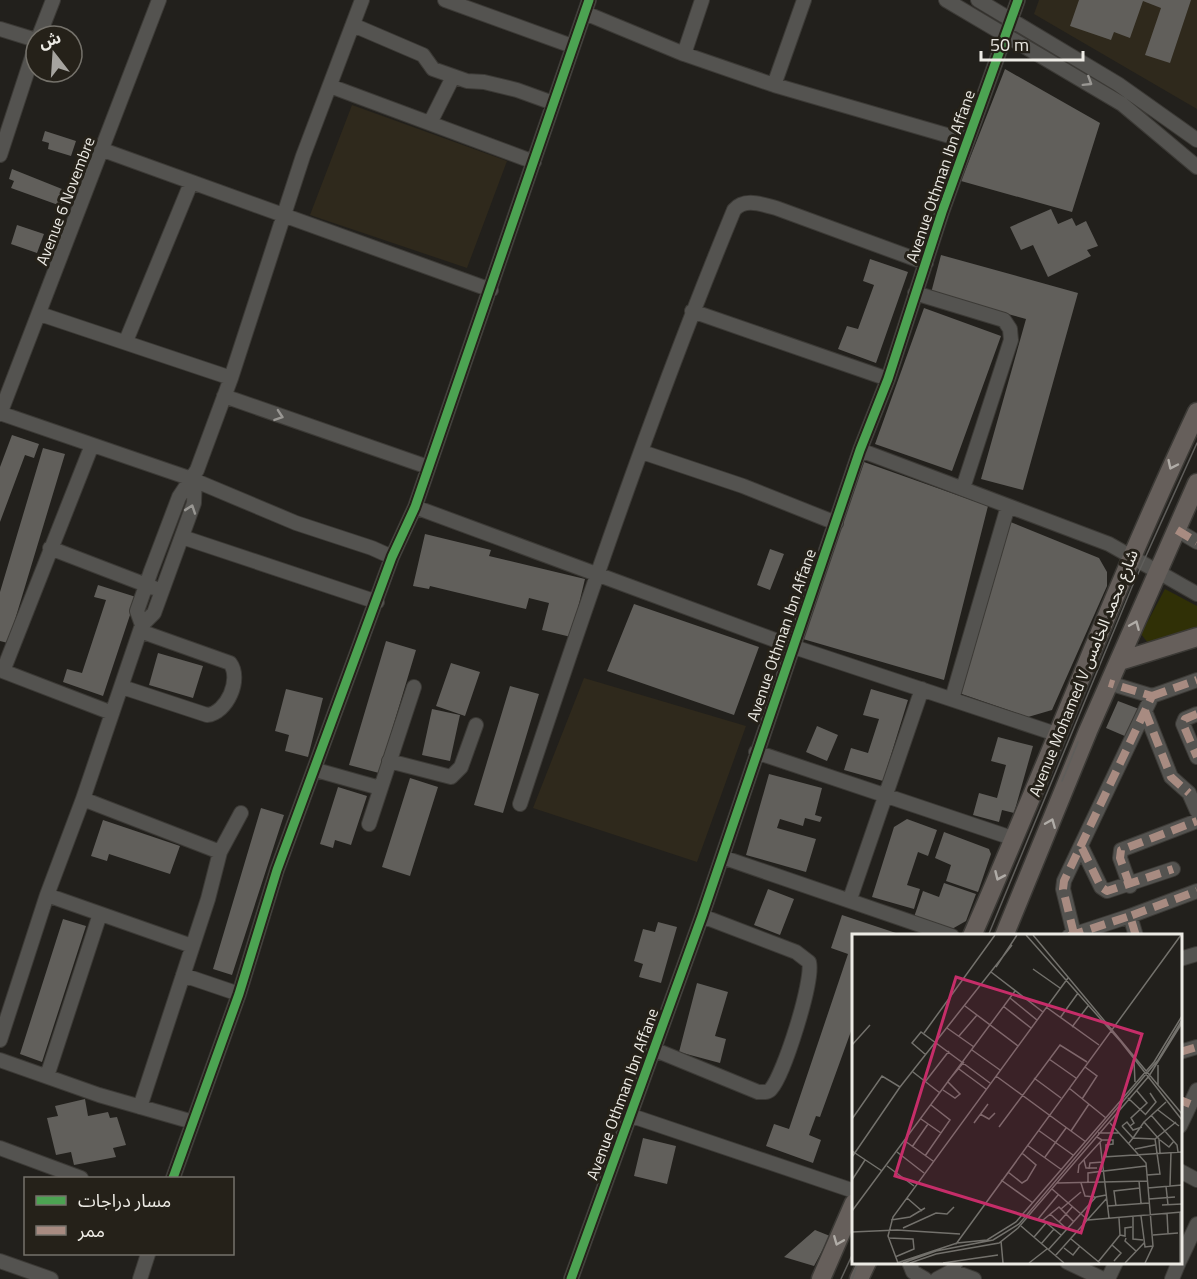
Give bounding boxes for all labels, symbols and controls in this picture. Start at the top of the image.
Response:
north arrow [24,24,84,84]
scale bar [981,24,1083,62]
text: ش [36,25,64,54]
text: 50 m [990,31,1029,58]
one-way arrow [1081,75,1092,86]
street label: Avenue Othman Ibn Affane [899,87,981,265]
street label: Avenue 6 Novembre [29,133,101,269]
one-way arrow [273,408,284,421]
one-way arrow [1168,458,1180,469]
one-way arrow [184,504,197,515]
street label: Avenue Othman Ibn Affane [740,546,822,724]
street label: Avenue Mohamed V شارع محمد الخامس [1022,546,1145,800]
one-way arrow [1128,620,1140,631]
one-way arrow [1044,819,1056,830]
one-way arrow [994,870,1006,881]
inset map [852,934,1182,1264]
street label: Avenue Othman Ibn Affane [580,1005,664,1183]
legend [24,1177,234,1255]
text: مسار دراجات [78,1187,171,1214]
text: ممر [77,1217,105,1244]
one-way arrow [833,1235,845,1246]

